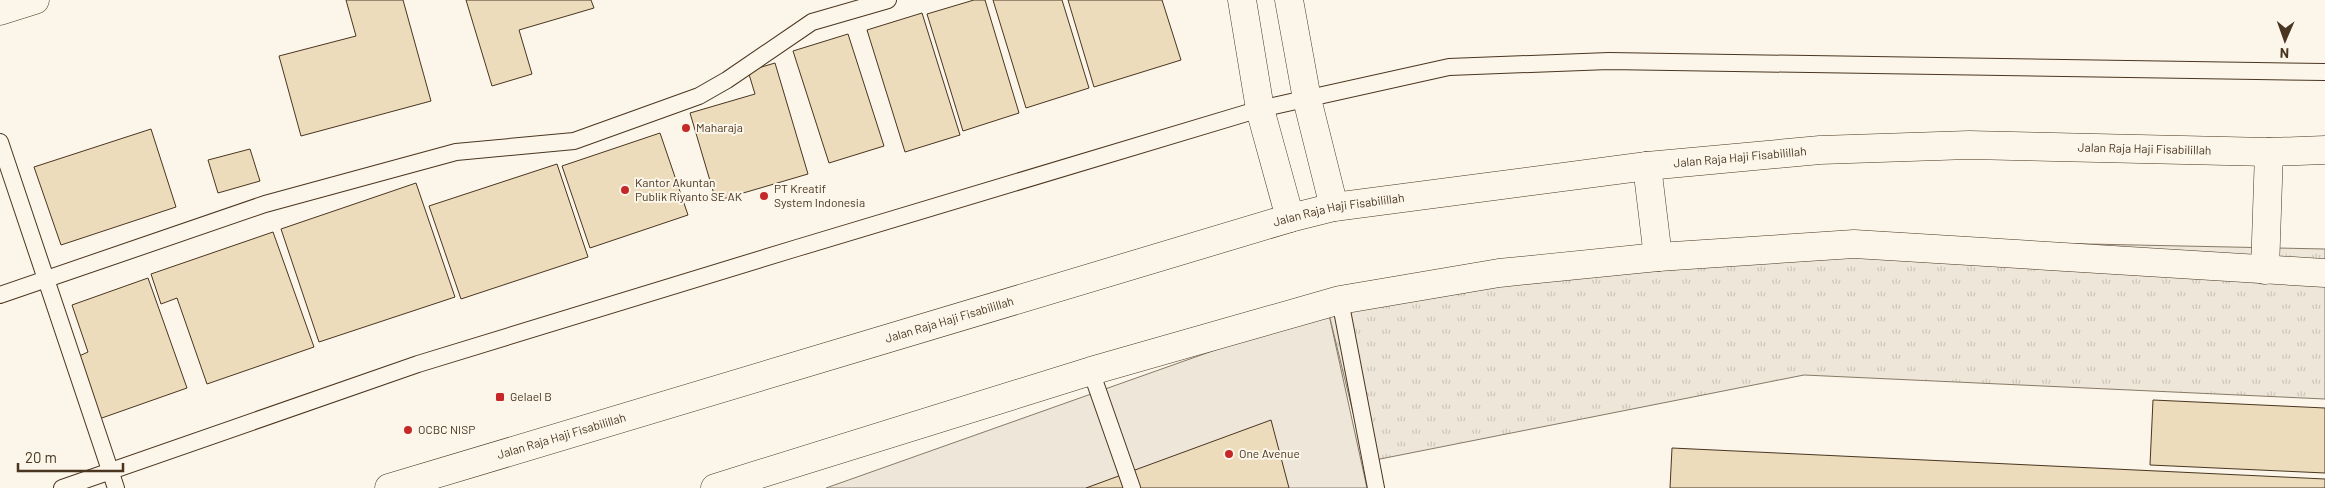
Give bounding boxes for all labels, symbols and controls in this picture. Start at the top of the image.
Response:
north arrow [2260,15,2310,65]
text: N [2280,45,2289,62]
place label: Maharaja [696,120,743,134]
marker: Maharaja [680,122,692,134]
street label: Jalan Raja Haji Fisabilillah [2078,140,2212,157]
street label: Jalan Raja Haji Fisabilillah [1673,143,1807,170]
place label: Kantor Akuntan Publik Riyanto SE AK [635,175,743,203]
place label: PT Kreatif System Indonesia [774,181,865,209]
marker: Kantor Akuntan Publik Riyanto SE AK [619,184,631,196]
marker: PT Kreatif System Indonesia [758,190,770,202]
street label: Jalan Raja Haji Fisabilillah [1271,190,1405,229]
street label: Jalan Raja Haji Fisabilillah [883,293,1015,345]
place label: Gelael B [510,389,552,403]
marker: Gelael B [494,391,506,403]
street label: Jalan Raja Haji Fisabilillah [495,409,627,461]
place label: OCBC NISP [418,422,475,436]
marker: OCBC NISP [402,424,414,436]
scale bar [18,440,122,472]
place label: One Avenue [1239,446,1300,460]
text: 20 m [25,448,57,466]
marker: One Avenue [1223,448,1235,460]

